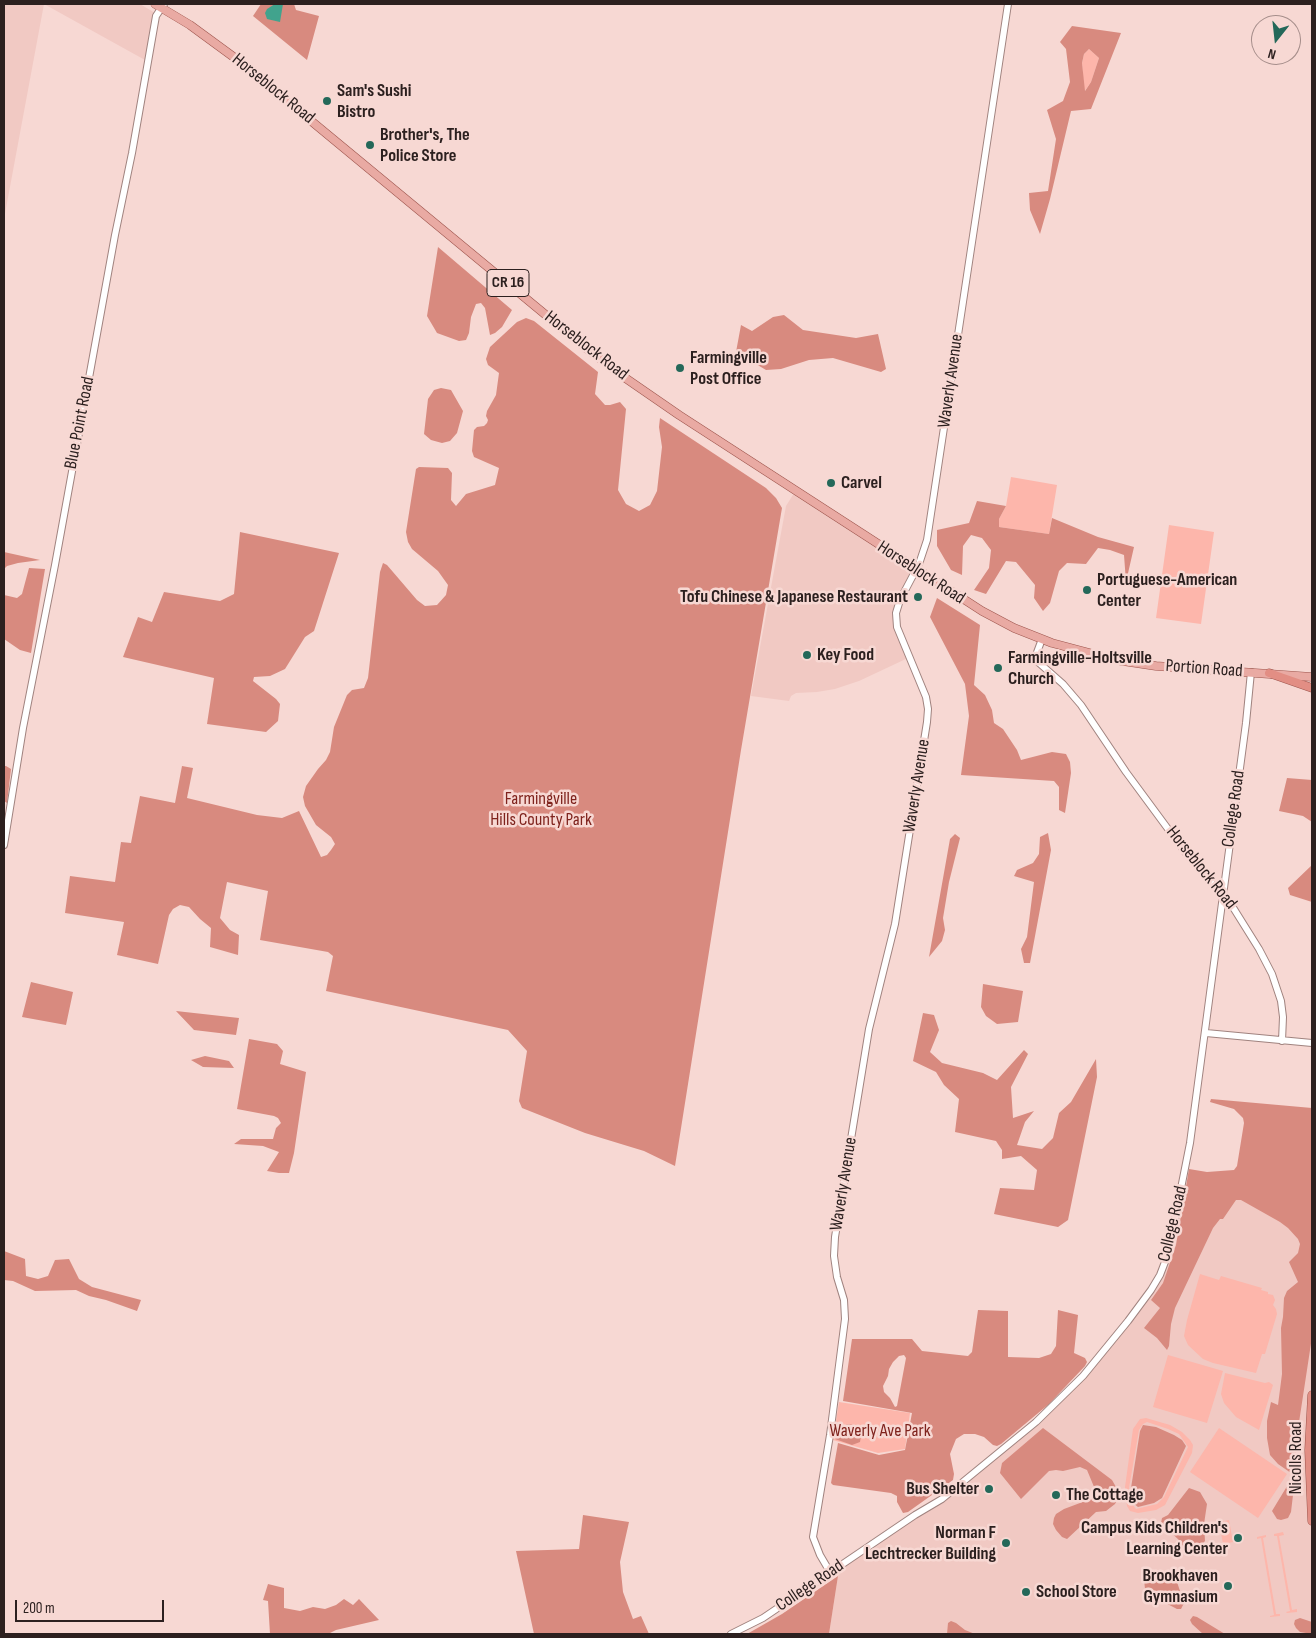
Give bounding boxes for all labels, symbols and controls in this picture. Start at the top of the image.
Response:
north arrow [1251,15,1301,65]
text: N [1266,45,1278,63]
street label: Horseblock Road [227,49,319,129]
place label: Sam's Sushi Bistro [337,80,411,122]
marker: Sam's Sushi Bistro [321,95,333,107]
place label: Brother's, The Police Store [380,124,470,166]
marker: Brother's, The Police Store [364,139,376,151]
road number: CR 16 [487,270,529,296]
street label: Horseblock Road [540,307,632,385]
street label: Waverly Avenue [934,333,968,429]
place label: Farmingville Post Office [690,347,767,389]
marker: Farmingville Post Office [674,362,686,374]
street label: Blue Point Road [60,375,100,471]
place label: Carvel [841,472,882,494]
marker: Carvel [825,477,837,489]
street label: Horseblock Road [873,537,969,609]
place label: Portuguese-American Center [1097,569,1237,612]
marker: Portuguese-American Center [1081,584,1093,596]
place label: Tofu Chinese & Japanese Restaurant [680,586,908,608]
marker: Tofu Chinese & Japanese Restaurant [912,591,924,603]
place label: Key Food [817,644,874,666]
place label: Farmingville-Holtsville Church [1008,647,1152,690]
marker: Key Food [801,649,813,661]
street label: Portion Road [1165,656,1243,682]
marker: Farmingville-Holtsville Church [992,662,1004,674]
street label: Waverly Avenue [899,738,935,834]
street label: College Road [1218,769,1250,849]
park label: Farmingville Hills County Park [490,788,592,831]
street label: Horseblock Road [1161,822,1241,914]
street label: Waverly Avenue [826,1136,862,1232]
street label: College Road [1154,1184,1192,1264]
park label: Waverly Ave Park [829,1420,931,1442]
street label: Nicolls Road [1285,1421,1307,1495]
place label: Bus Shelter [906,1478,979,1500]
marker: Bus Shelter [983,1483,995,1495]
place label: The Cottage [1066,1484,1144,1506]
marker: The Cottage [1050,1489,1062,1501]
place label: Campus Kids Children's Learning Center [1081,1517,1228,1560]
place label: Norman F Lechtrecker Building [865,1522,996,1565]
marker: Campus Kids Children's Learning Center [1232,1532,1244,1544]
marker: Norman F Lechtrecker Building [1000,1537,1012,1549]
street label: College Road [772,1555,848,1617]
place label: Brookhaven Gymnasium [1142,1565,1218,1608]
marker: Brookhaven Gymnasium [1222,1580,1234,1592]
place label: School Store [1036,1581,1117,1603]
marker: School Store [1020,1586,1032,1598]
scale bar [18,1590,166,1622]
text: 200 m [23,1599,55,1618]

